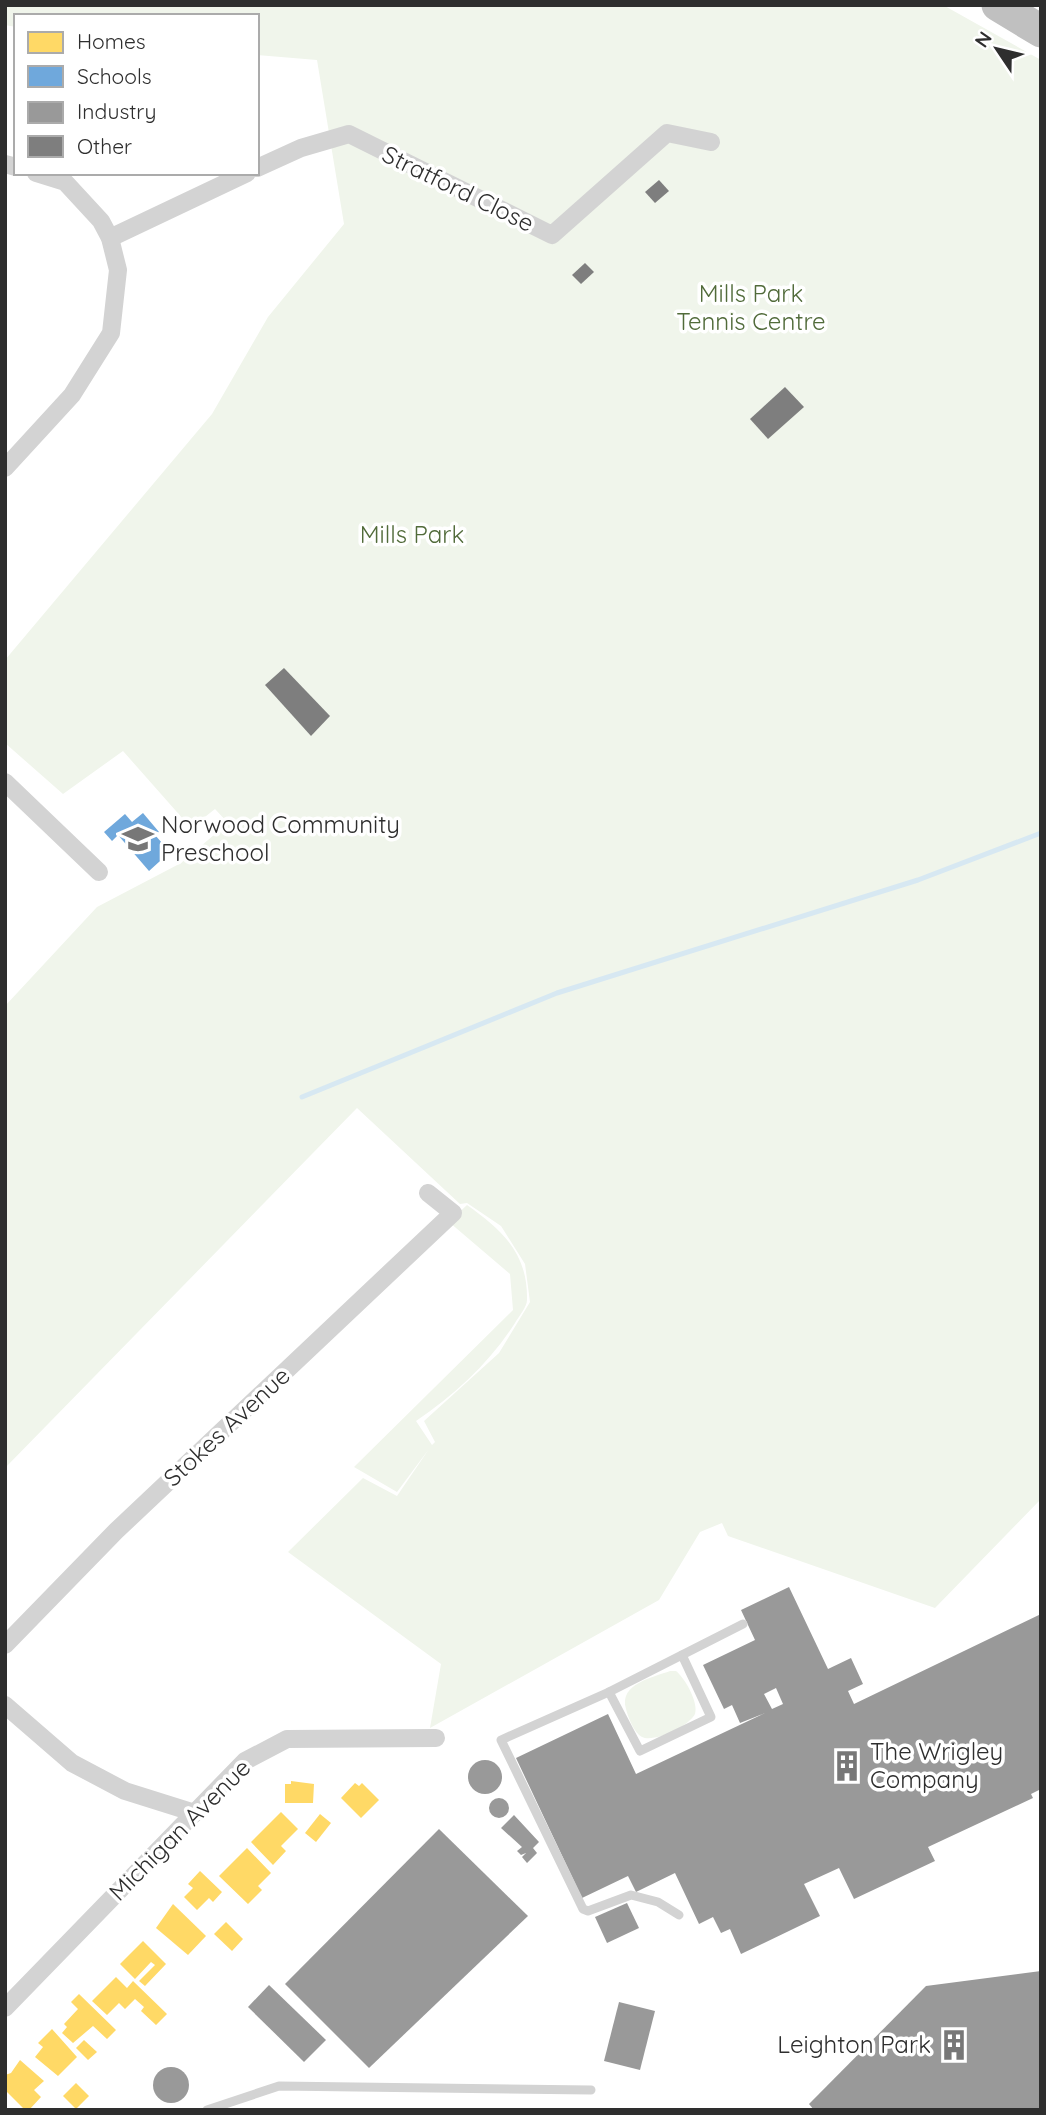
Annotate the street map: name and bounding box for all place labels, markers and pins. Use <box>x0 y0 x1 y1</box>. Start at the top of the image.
place label: Norwood Community Preschool <box>161 809 400 867</box>
school or university icon: Norwood Community Preschool <box>121 822 155 856</box>
place label: The Wrigley Company <box>870 1736 1003 1794</box>
building icon: The Wrigley Company <box>830 1749 864 1783</box>
building icon: Leighton Park <box>937 2028 971 2062</box>
place label: Leighton Park <box>777 2029 931 2059</box>

